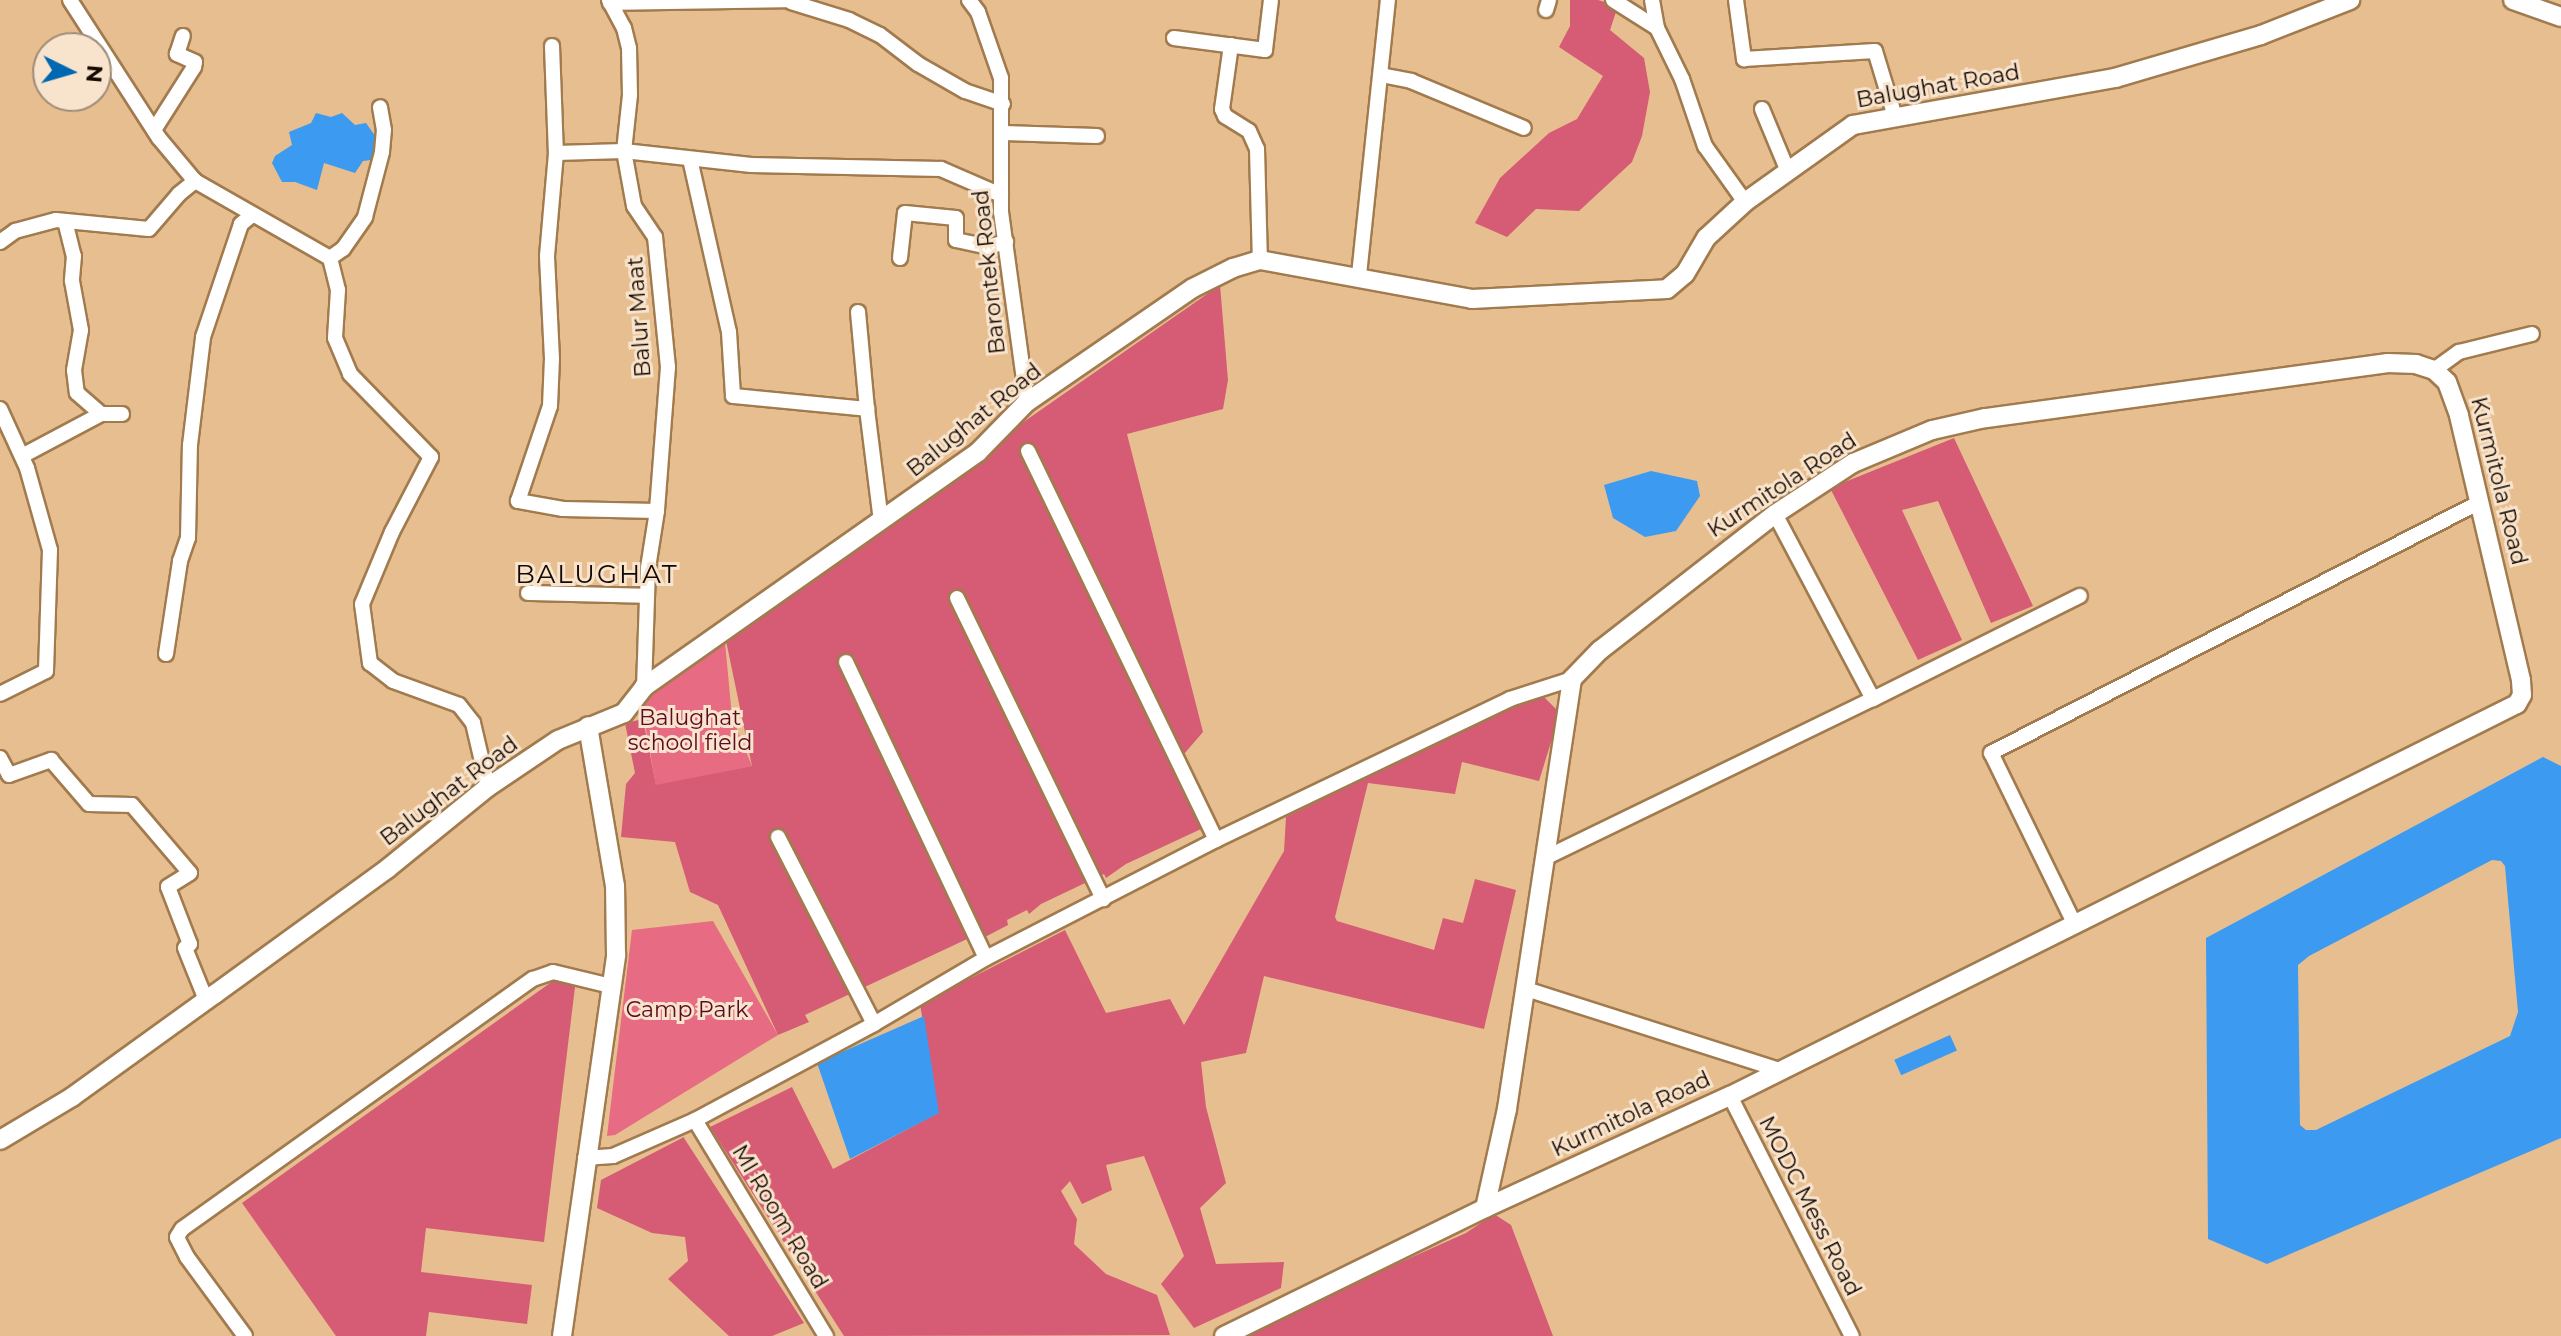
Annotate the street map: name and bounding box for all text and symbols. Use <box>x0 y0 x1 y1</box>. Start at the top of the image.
north arrow <box>32 32 112 112</box>
street label: Balughat Road <box>1854 59 2022 113</box>
text: N <box>80 64 109 84</box>
street label: Barontek Road <box>967 189 1011 355</box>
street label: Balur Maat <box>622 256 656 378</box>
street label: Balughat Road <box>901 358 1047 482</box>
street label: Kurmitola Road <box>2465 394 2533 568</box>
street label: Kurmitola Road <box>1703 427 1861 543</box>
district label: BALUGHAT <box>515 559 679 591</box>
park label: Balughat school field <box>628 704 752 756</box>
street label: Balughat Road <box>375 731 523 851</box>
park label: Camp Park <box>626 997 748 1023</box>
street label: Kurmitola Road <box>1547 1066 1715 1162</box>
street label: MODC Mess Road <box>1753 1112 1867 1300</box>
street label: MI Room Road <box>727 1140 833 1294</box>

